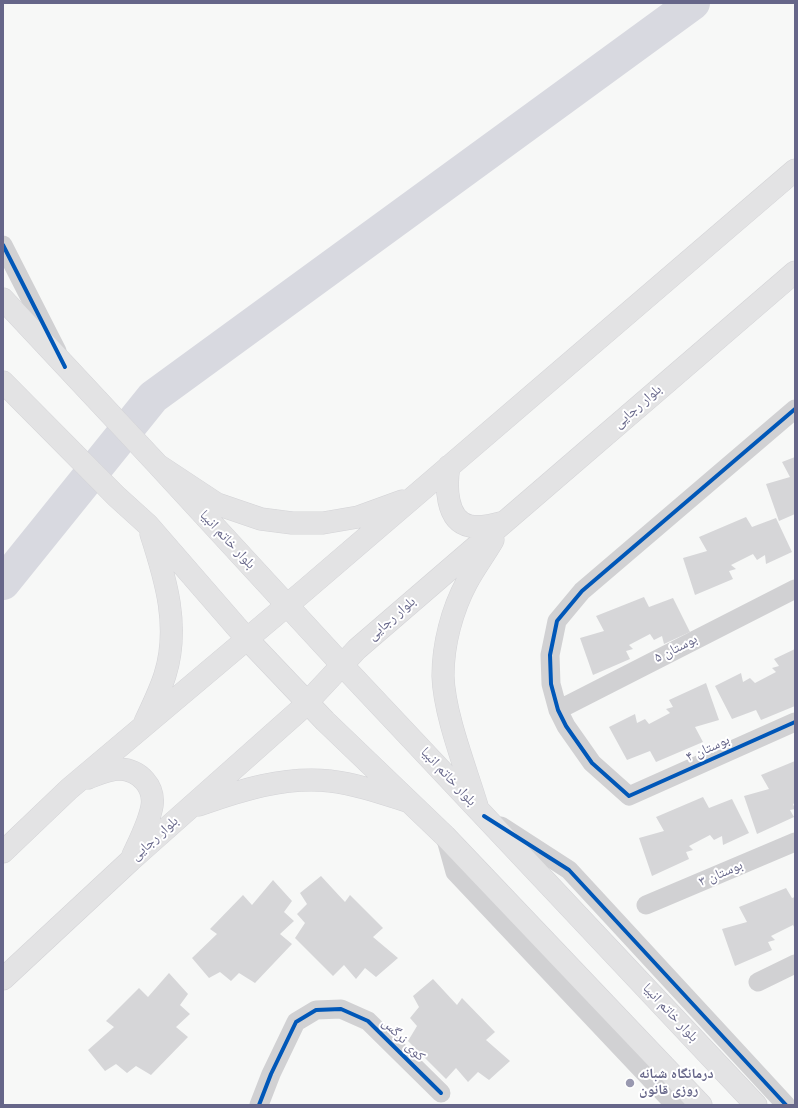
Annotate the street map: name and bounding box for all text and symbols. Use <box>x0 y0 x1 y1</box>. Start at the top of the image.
street label: بلوار رجایی <box>610 381 666 433</box>
street label: بلوار خاتم انبیا <box>196 507 258 573</box>
street label: بلوار رجایی <box>364 593 420 645</box>
street label: بوستان ۵ <box>652 631 700 667</box>
street label: بوستان ۴ <box>683 732 733 766</box>
street label: بلوار خاتم انبیا <box>417 744 479 810</box>
street label: بلوار رجایی <box>128 813 182 865</box>
street label: بوستان ۳ <box>696 857 746 891</box>
street label: بلوار خاتم انبیا <box>639 980 701 1046</box>
street label: کوی نرگس <box>378 1015 428 1065</box>
place label: درمانگاه شبانه روزی قانون <box>639 1067 713 1100</box>
marker: درمانگاه شبانه روزی قانون <box>624 1077 636 1089</box>

